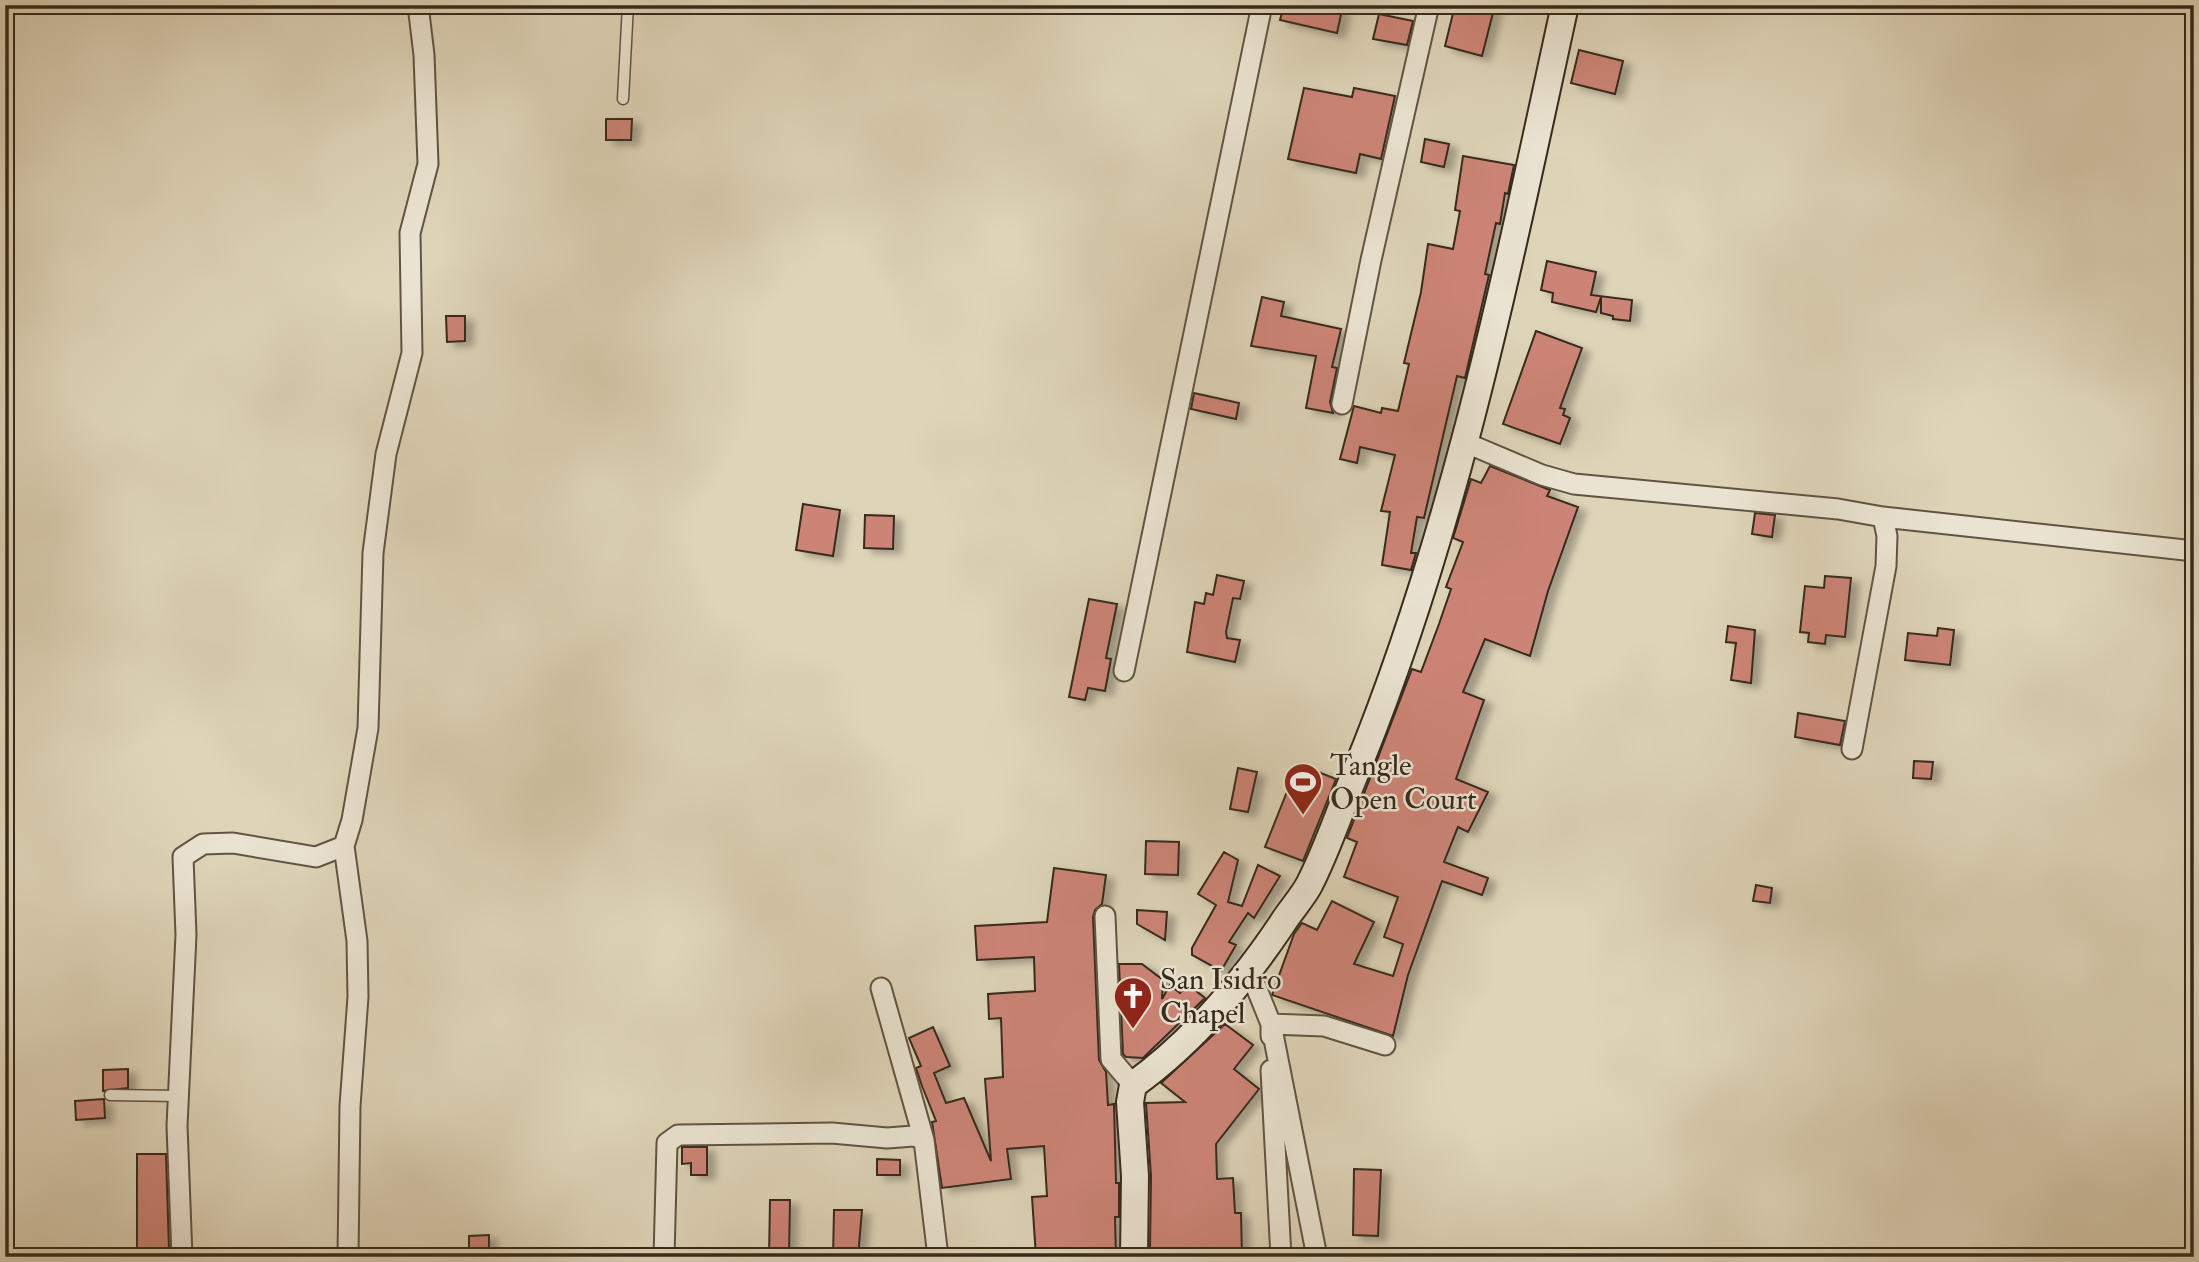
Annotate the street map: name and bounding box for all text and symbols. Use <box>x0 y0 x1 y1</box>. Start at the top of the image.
place label: Tangle Open Court <box>1330 747 1477 818</box>
sports icon: Tangle Open Court <box>1282 761 1324 816</box>
place label: San Isidro Chapel <box>1160 961 1281 1032</box>
church icon: San Isidro Chapel <box>1112 975 1154 1030</box>

